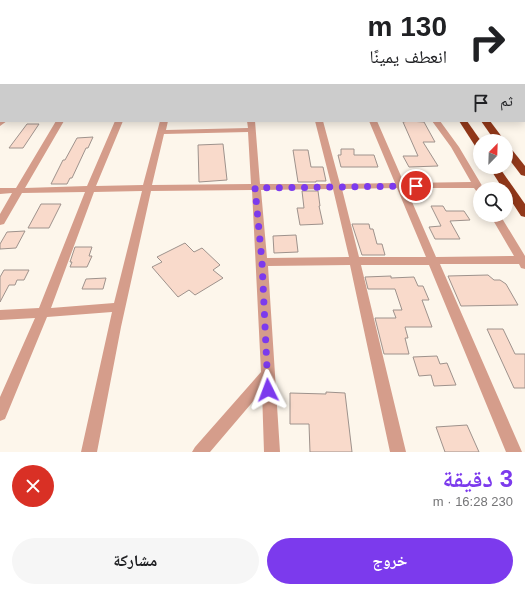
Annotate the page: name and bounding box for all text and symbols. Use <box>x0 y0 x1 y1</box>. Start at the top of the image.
text: 130 m <box>368 11 447 42</box>
icon: right <box>461 16 513 68</box>
text: انعطف يمينًا <box>369 47 447 67</box>
icon: arrive <box>470 92 492 114</box>
text: ثم <box>500 92 513 109</box>
north arrow <box>473 134 513 174</box>
map controls <box>473 134 513 222</box>
pin <box>399 169 433 203</box>
icon: arrive <box>405 175 427 197</box>
button: search <box>473 182 513 222</box>
position arrow <box>247 369 289 411</box>
button: close <box>12 465 54 507</box>
text: 3 دقيقة <box>443 465 513 492</box>
text: 230 m · 16:28 <box>433 494 513 509</box>
button: مشاركة <box>12 538 259 584</box>
button: خروج <box>267 538 513 584</box>

